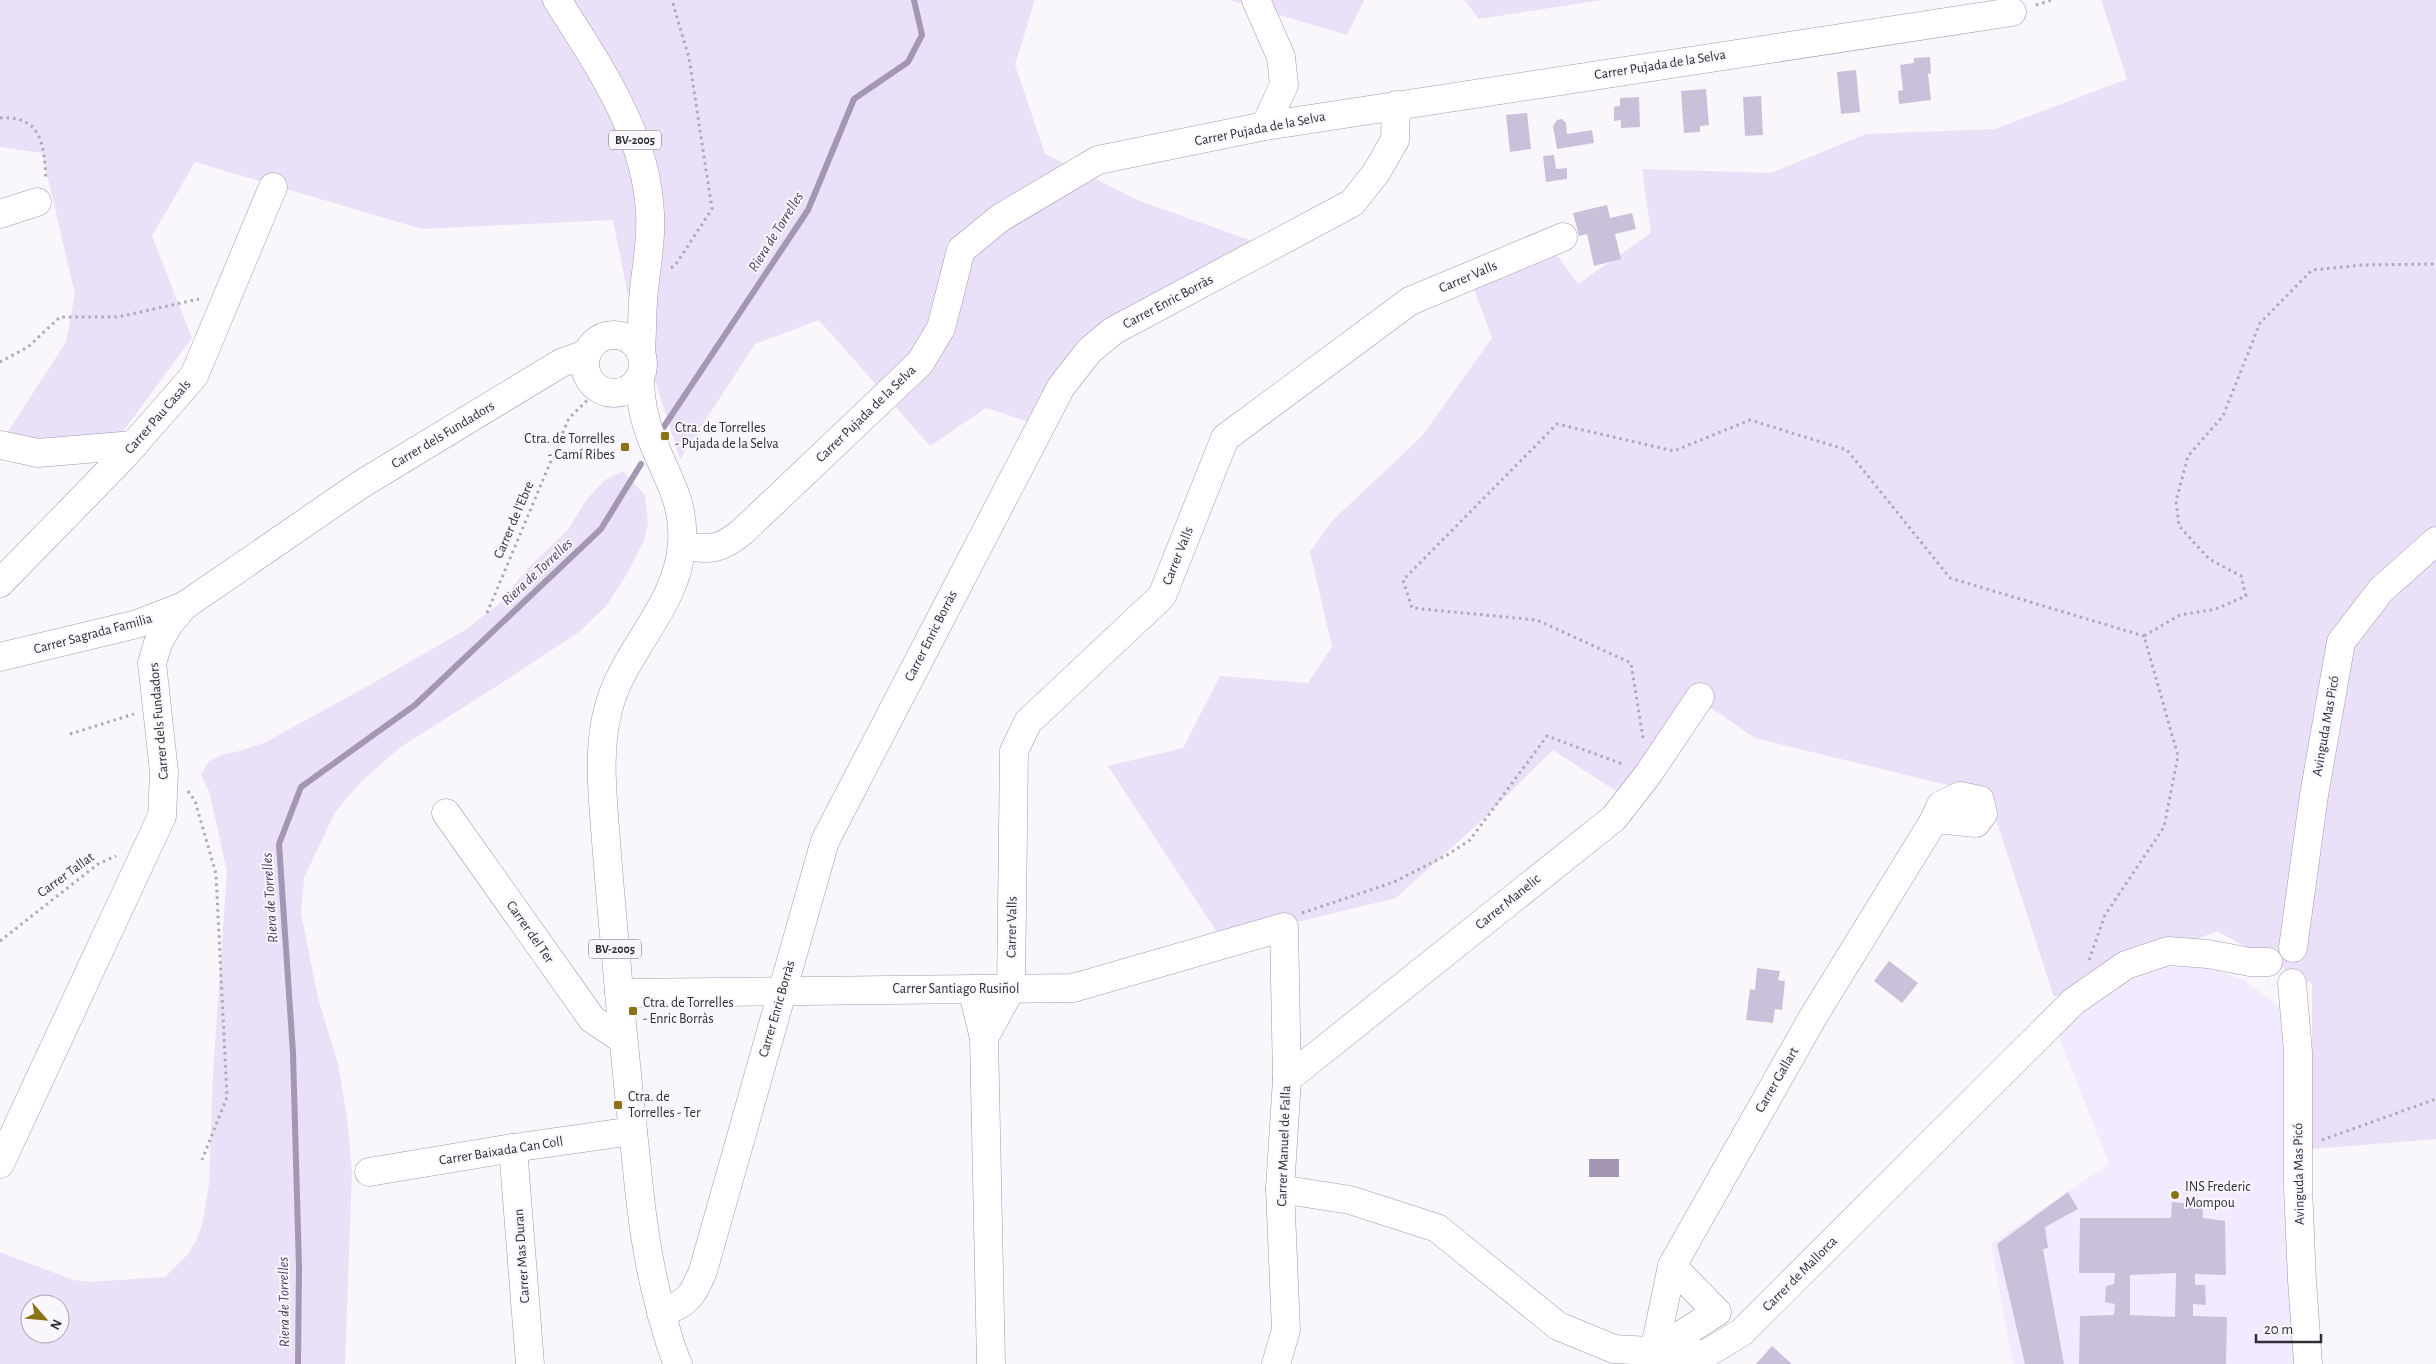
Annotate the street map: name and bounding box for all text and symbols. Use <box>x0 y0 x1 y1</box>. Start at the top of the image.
street label: Carrer Pujada de la Selva <box>1593 48 1727 82</box>
street label: Carrer Pujada de la Selva <box>1193 109 1327 149</box>
road number: BV-2005 <box>609 130 661 150</box>
water label: Riera de Torrelles <box>746 189 806 274</box>
street label: Carrer Valls <box>1437 259 1499 295</box>
street label: Carrer Enric Borràs <box>1121 272 1215 332</box>
street label: Carrer Pujada de la Selva <box>813 362 919 465</box>
street label: Carrer Pau Casals <box>122 377 194 457</box>
street label: Carrer dels Fundadors <box>389 399 497 471</box>
place label: Ctra. de Torrelles - Pujada de la Selva <box>675 421 779 451</box>
marker: Ctra. de Torrelles - Pujada de la Selva <box>659 430 671 442</box>
place label: Ctra. de Torrelles - Camí Ribes <box>524 432 615 462</box>
marker: Ctra. de Torrelles - Camí Ribes <box>619 441 631 453</box>
street label: Carrer de l'Ebre <box>491 479 537 561</box>
street label: Carrer Valls <box>1160 525 1196 587</box>
water label: Riera de Torrelles <box>499 536 575 608</box>
street label: Carrer Enric Borràs <box>902 588 960 684</box>
street label: Carrer Sagrada Familia <box>32 611 154 657</box>
street label: Carrer dels Fundadors <box>147 662 171 780</box>
street label: Avinguda Mas Picó <box>2310 674 2342 778</box>
street label: Carrer Tallat <box>35 850 97 900</box>
water label: Riera de Torrelles <box>259 852 281 944</box>
street label: Carrer Manelic <box>1473 871 1544 932</box>
street label: Carrer Valls <box>1004 896 1020 958</box>
street label: Carrer del Ter <box>504 898 557 966</box>
road number: BV-2005 <box>589 940 641 959</box>
street label: Carrer Enric Borràs <box>757 959 797 1059</box>
street label: Carrer Santiago Rusiñol <box>893 982 1019 996</box>
place label: Ctra. de Torrelles - Enric Borràs <box>643 996 734 1026</box>
marker: Ctra. de Torrelles - Enric Borràs <box>627 1005 639 1017</box>
street label: Carrer Gallart <box>1753 1044 1802 1115</box>
street label: Carrer Manuel de Falla <box>1275 1085 1293 1207</box>
place label: Ctra. de Torrelles - Ter <box>628 1090 701 1120</box>
marker: Ctra. de Torrelles - Ter <box>612 1099 624 1111</box>
street label: Avinguda Mas Picó <box>2291 1123 2307 1225</box>
street label: Carrer Baixada Can Coll <box>438 1134 564 1168</box>
place label: INS Frederic Mompou <box>2185 1180 2251 1210</box>
marker: INS Frederic Mompou <box>2169 1189 2181 1201</box>
street label: Carrer Mas Duran <box>512 1208 532 1304</box>
street label: Carrer de Mallorca <box>1760 1234 1840 1314</box>
water label: Riera de Torrelles <box>276 1256 292 1347</box>
north arrow <box>20 1294 70 1344</box>
scale bar <box>2256 1312 2321 1344</box>
text: N <box>47 1317 64 1332</box>
text: 20 m <box>2264 1322 2293 1337</box>

